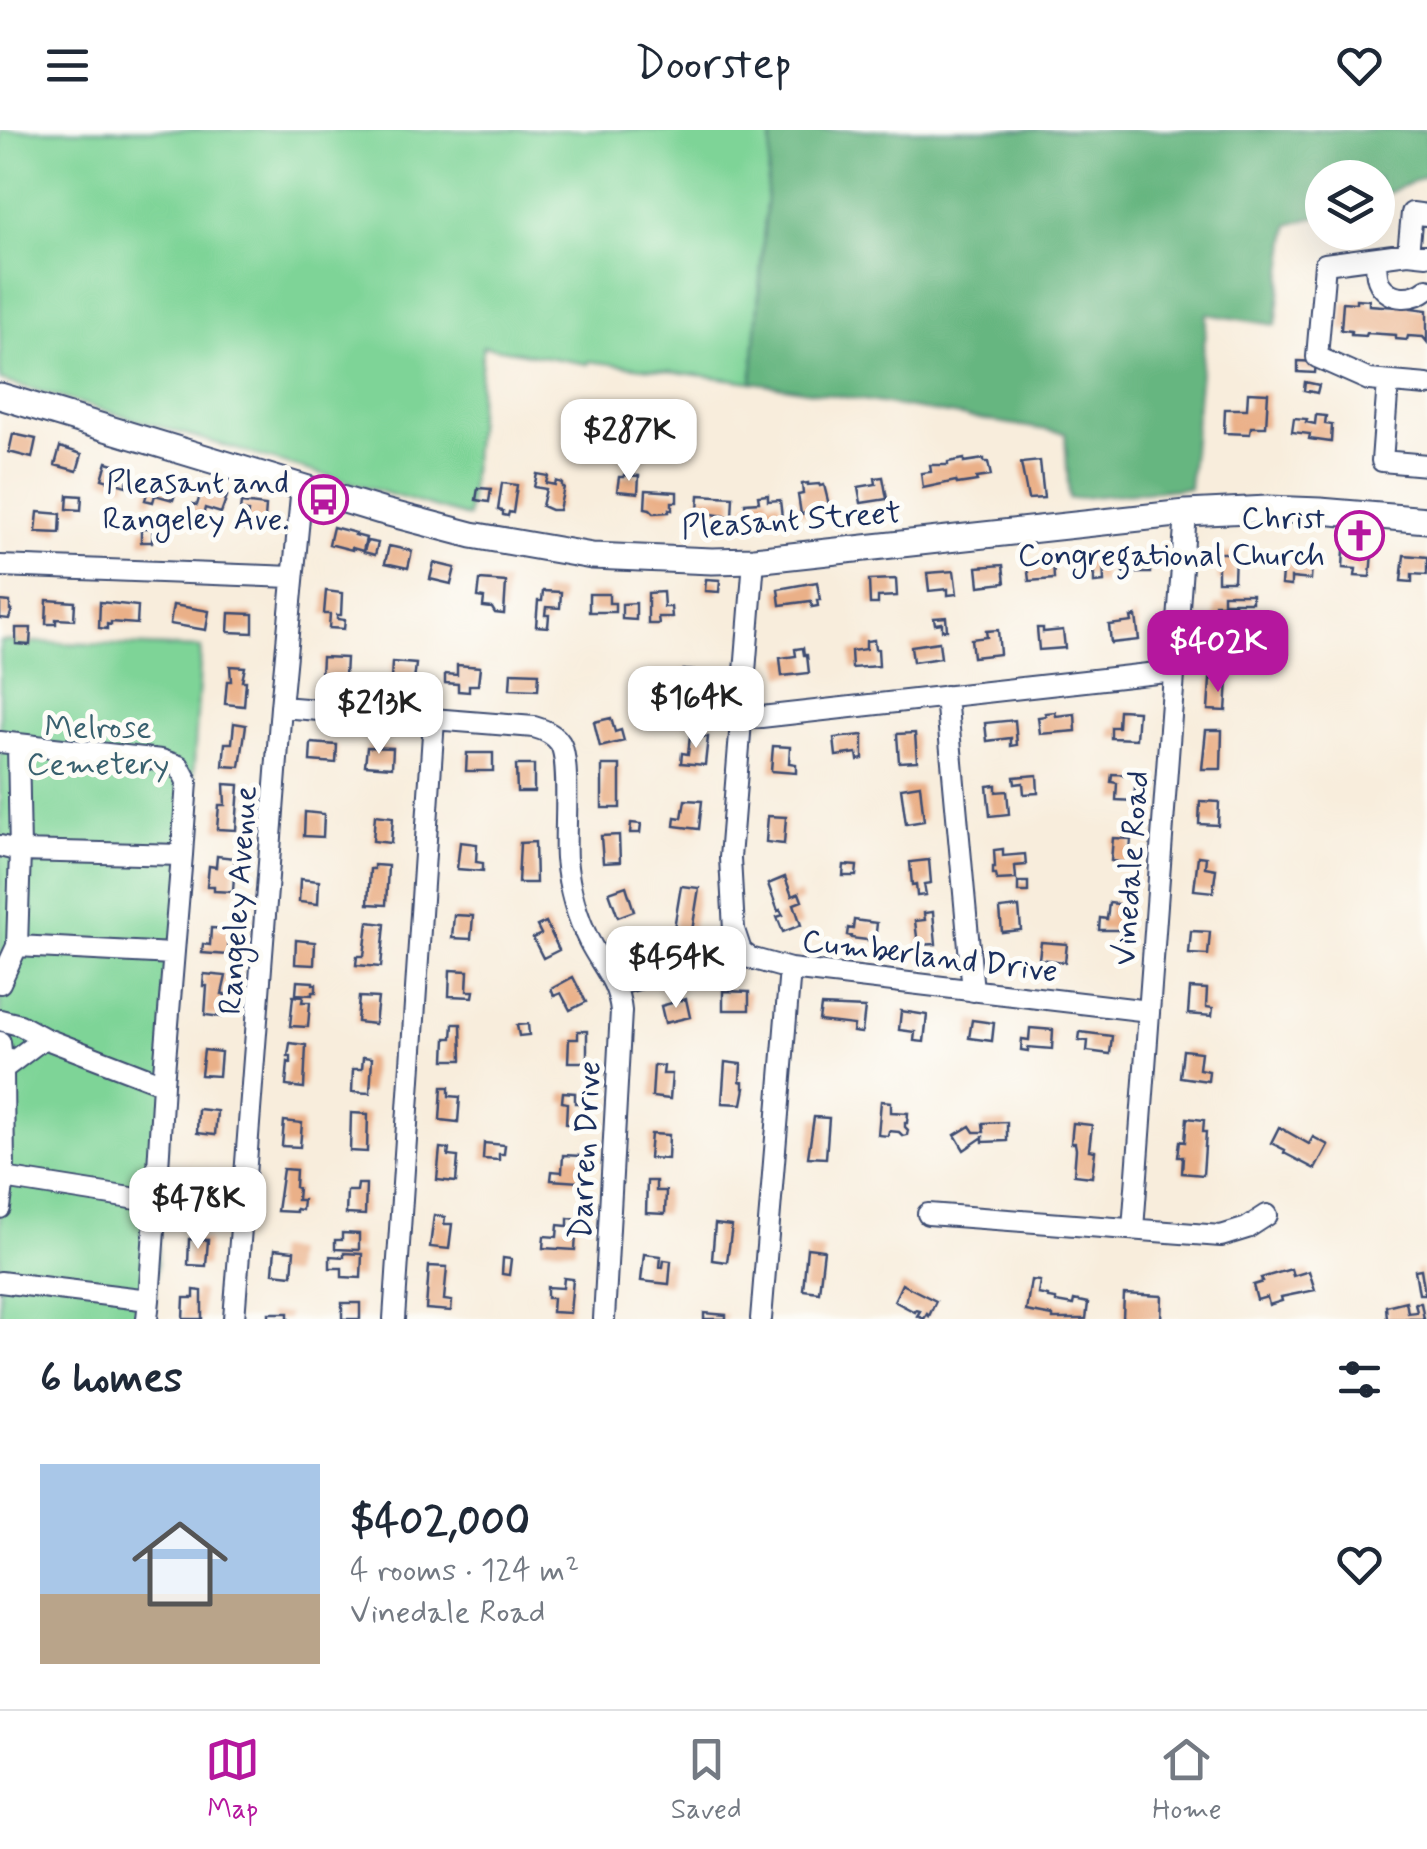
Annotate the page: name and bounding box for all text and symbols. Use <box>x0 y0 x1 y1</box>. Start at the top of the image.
text: Doorstep <box>635 36 792 95</box>
icon: menu <box>40 38 95 93</box>
icon: heart <box>1332 38 1387 93</box>
map controls <box>1305 160 1395 250</box>
button: layers <box>1305 160 1395 250</box>
pin: $287K <box>559 399 699 484</box>
text: $287K <box>583 410 675 452</box>
place label: Pleasant and Rangeley Ave. <box>103 462 289 543</box>
bus stop icon: Pleasant and Rangeley Ave. <box>298 473 350 525</box>
street label: Pleasant Street <box>680 492 902 550</box>
place label: Christ Congregational Church <box>1018 498 1325 580</box>
church icon: Christ Congregational Church <box>1334 509 1386 561</box>
pin: $402K <box>1148 610 1288 695</box>
text: $402K <box>1169 621 1267 663</box>
pin: $164K <box>626 666 766 751</box>
pin: $213K <box>309 672 449 757</box>
text: $164K <box>650 677 742 719</box>
text: $213K <box>337 683 421 725</box>
park label: Melrose Cemetery <box>27 707 169 786</box>
street label: Vinedale Road <box>1104 769 1160 967</box>
street label: Rangeley Avenue <box>210 784 270 1016</box>
street label: Cumberland Drive <box>799 920 1060 994</box>
pin: $454K <box>606 926 746 1011</box>
text: $454K <box>628 937 724 979</box>
street label: Darren Drive <box>560 1060 612 1240</box>
pin: $478K <box>128 1167 268 1252</box>
text: $478K <box>151 1178 245 1220</box>
text: 6 homes <box>40 1352 183 1407</box>
icon: filters <box>1332 1352 1387 1407</box>
text: $402,000 <box>350 1495 530 1550</box>
icon: home <box>120 1504 240 1624</box>
icon: heart <box>1332 1537 1387 1592</box>
text: 4 rooms · 124 m² <box>350 1550 579 1592</box>
text: Vinedale Road <box>350 1592 546 1634</box>
tab: Map <box>205 1732 260 1829</box>
tab: Saved <box>671 1732 742 1829</box>
tab: Home <box>1152 1732 1222 1829</box>

